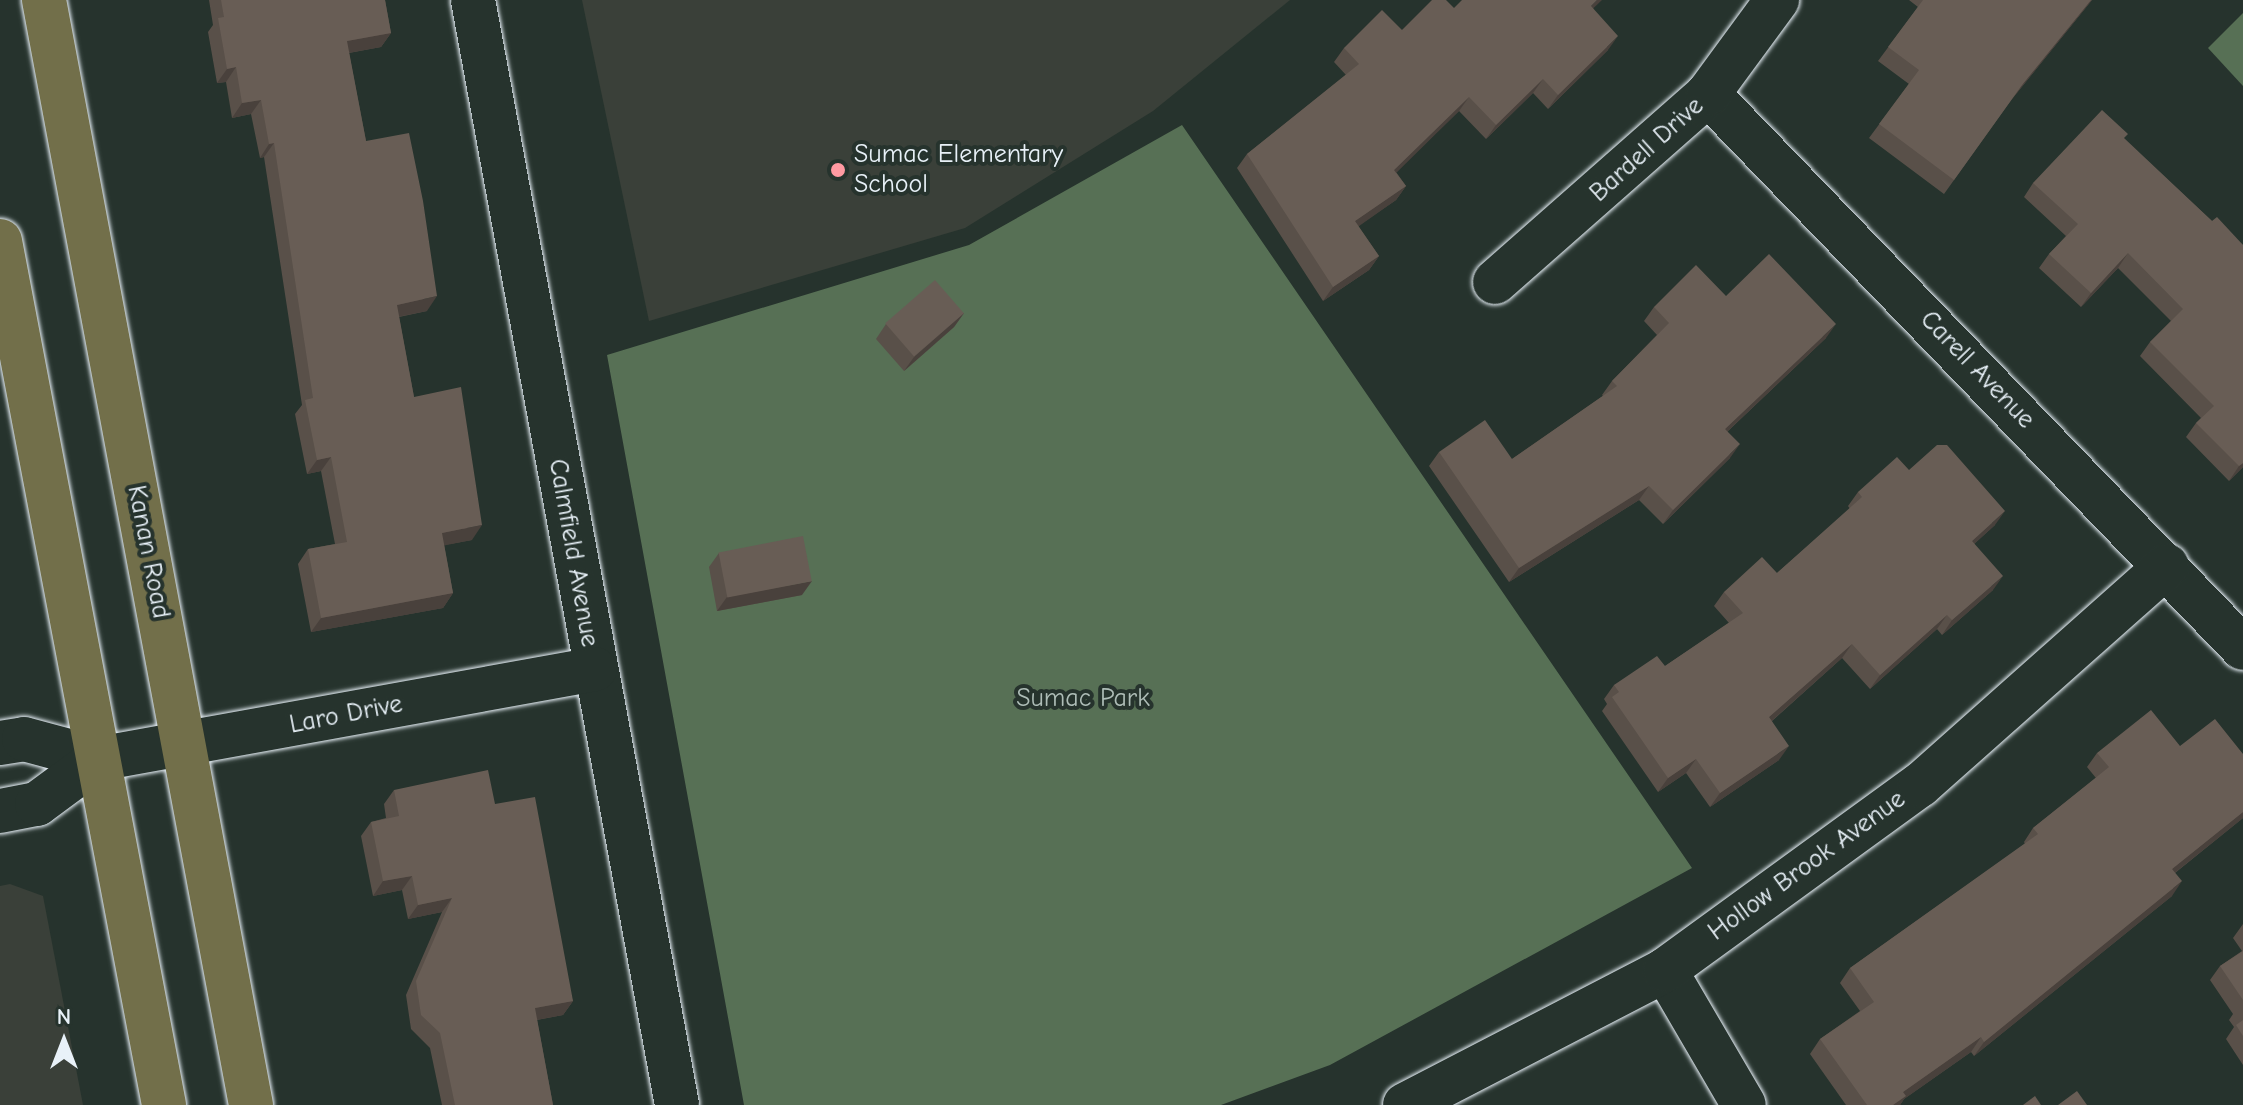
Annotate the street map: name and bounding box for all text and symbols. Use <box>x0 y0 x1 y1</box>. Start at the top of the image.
street label: Bardell Drive <box>1584 91 1710 209</box>
place label: Sumac Elementary School <box>854 139 1063 200</box>
marker: Sumac Elementary School <box>829 161 847 179</box>
street label: Carell Avenue <box>1913 305 2041 435</box>
street label: Calmfield Avenue <box>541 457 605 649</box>
street label: Kanan Road <box>120 483 176 621</box>
park label: Sumac Park <box>1016 683 1150 715</box>
street label: Laro Drive <box>287 689 405 741</box>
street label: Hollow Brook Avenue <box>1703 784 1911 948</box>
north arrow <box>24 1001 104 1081</box>
text: N <box>57 1004 71 1030</box>

